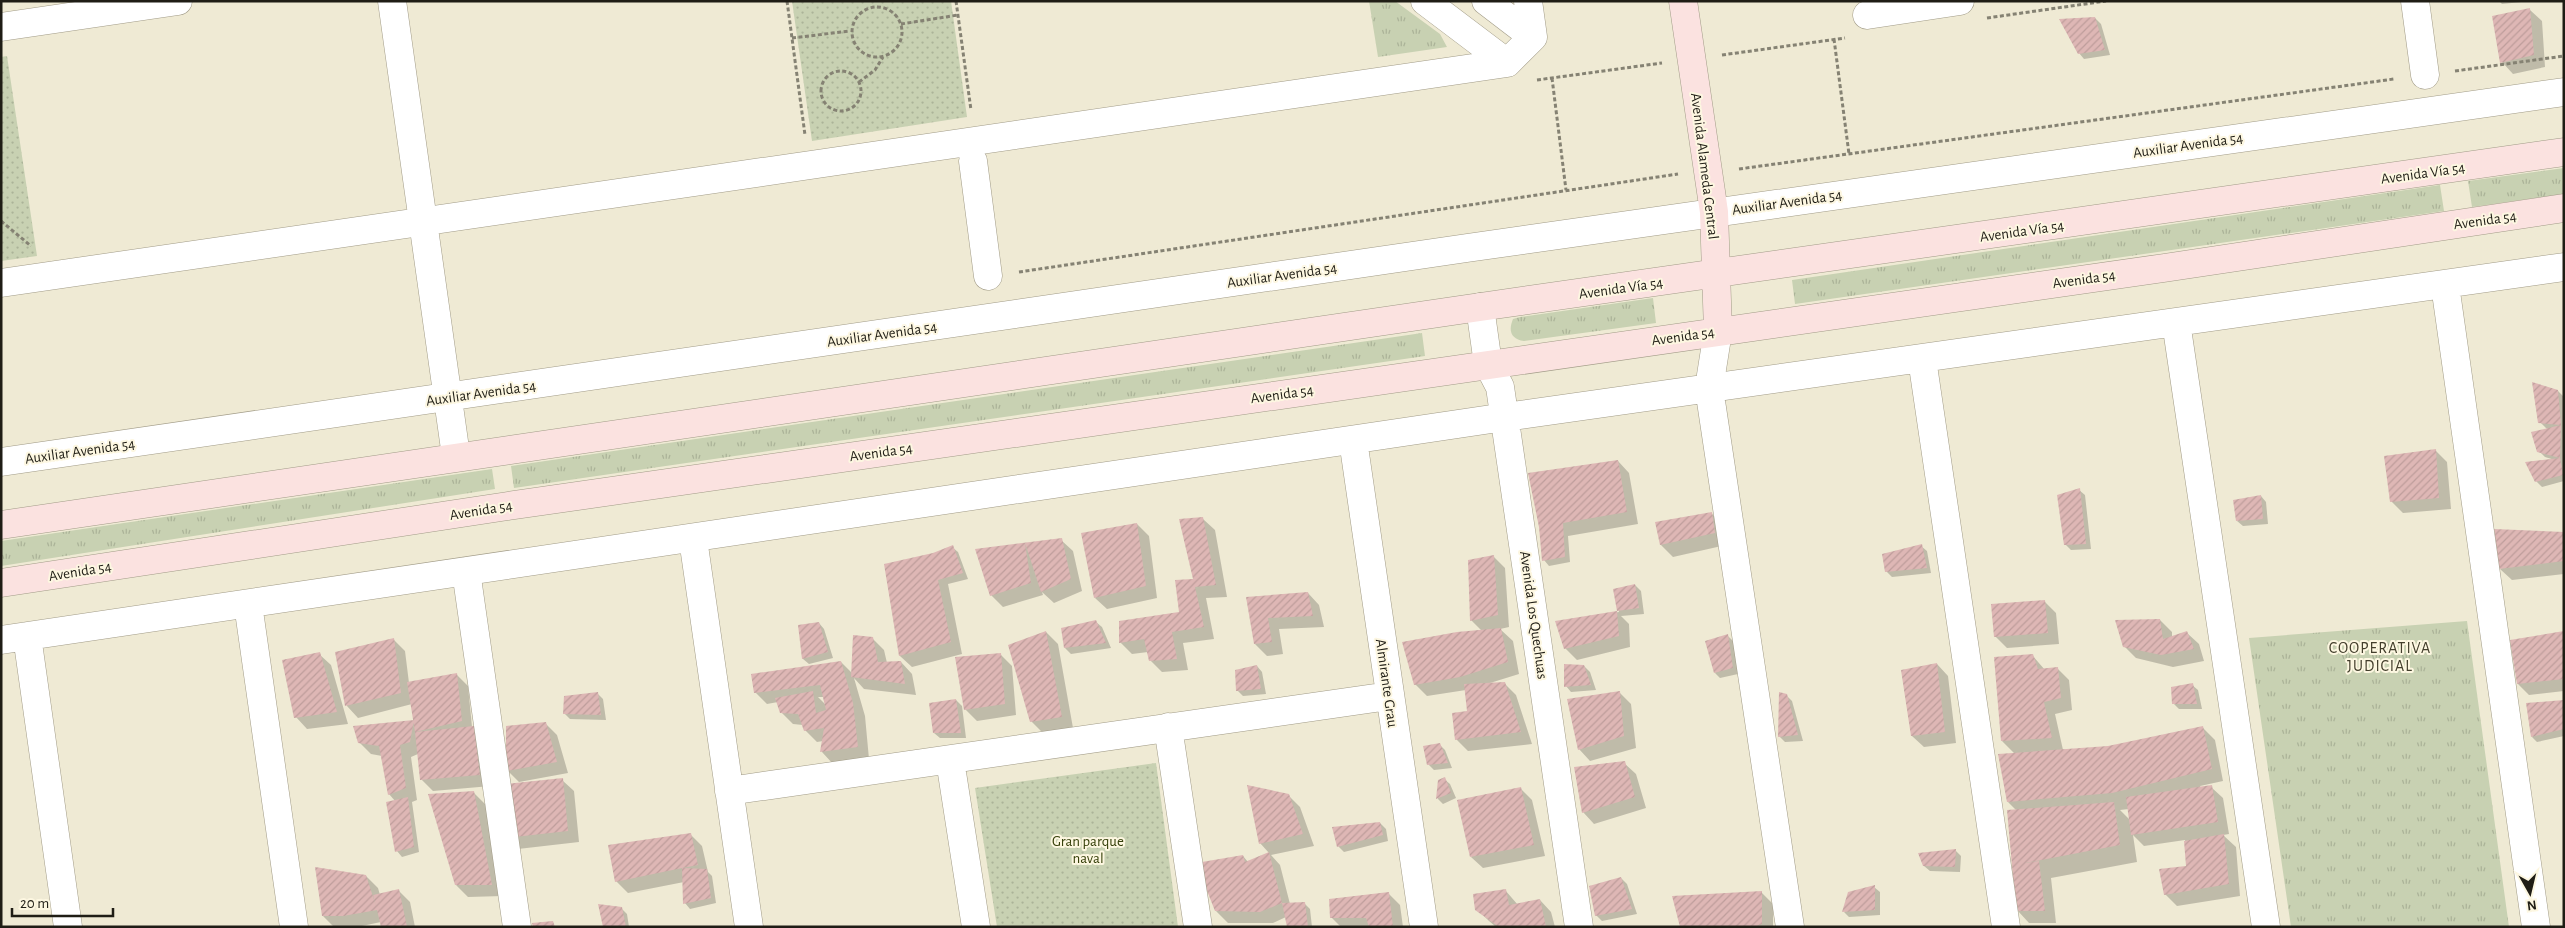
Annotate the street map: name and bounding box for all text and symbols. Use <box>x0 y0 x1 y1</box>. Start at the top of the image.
street label: Avenida Alameda Central <box>1688 92 1721 240</box>
street label: Auxiliar Avenida 54 <box>2132 130 2244 161</box>
street label: Avenida Vía 54 <box>2380 160 2466 187</box>
street label: Auxiliar Avenida 54 <box>1731 187 1843 218</box>
street label: Avenida 54 <box>2453 209 2518 232</box>
street label: Avenida Vía 54 <box>1979 218 2065 245</box>
street label: Auxiliar Avenida 54 <box>1226 260 1338 291</box>
street label: Avenida 54 <box>2052 268 2117 291</box>
street label: Avenida Vía 54 <box>1578 275 1664 302</box>
street label: Auxiliar Avenida 54 <box>826 319 938 350</box>
street label: Avenida 54 <box>1651 325 1716 348</box>
street label: Auxiliar Avenida 54 <box>425 378 537 409</box>
street label: Avenida 54 <box>1250 383 1315 406</box>
street label: Auxiliar Avenida 54 <box>24 436 136 467</box>
street label: Avenida 54 <box>849 441 914 464</box>
street label: Avenida 54 <box>449 498 514 523</box>
street label: Avenida Los Quechuas <box>1517 550 1550 680</box>
street label: Avenida 54 <box>48 559 113 584</box>
street label: Almirante Grau <box>1373 638 1400 729</box>
district label: COOPERATIVA JUDICIAL <box>2329 640 2431 674</box>
park label: Gran parque naval <box>1052 834 1124 866</box>
north arrow <box>2505 868 2555 918</box>
scale bar <box>12 886 114 918</box>
text: 20 m <box>20 896 49 911</box>
text: N <box>2526 897 2537 912</box>

